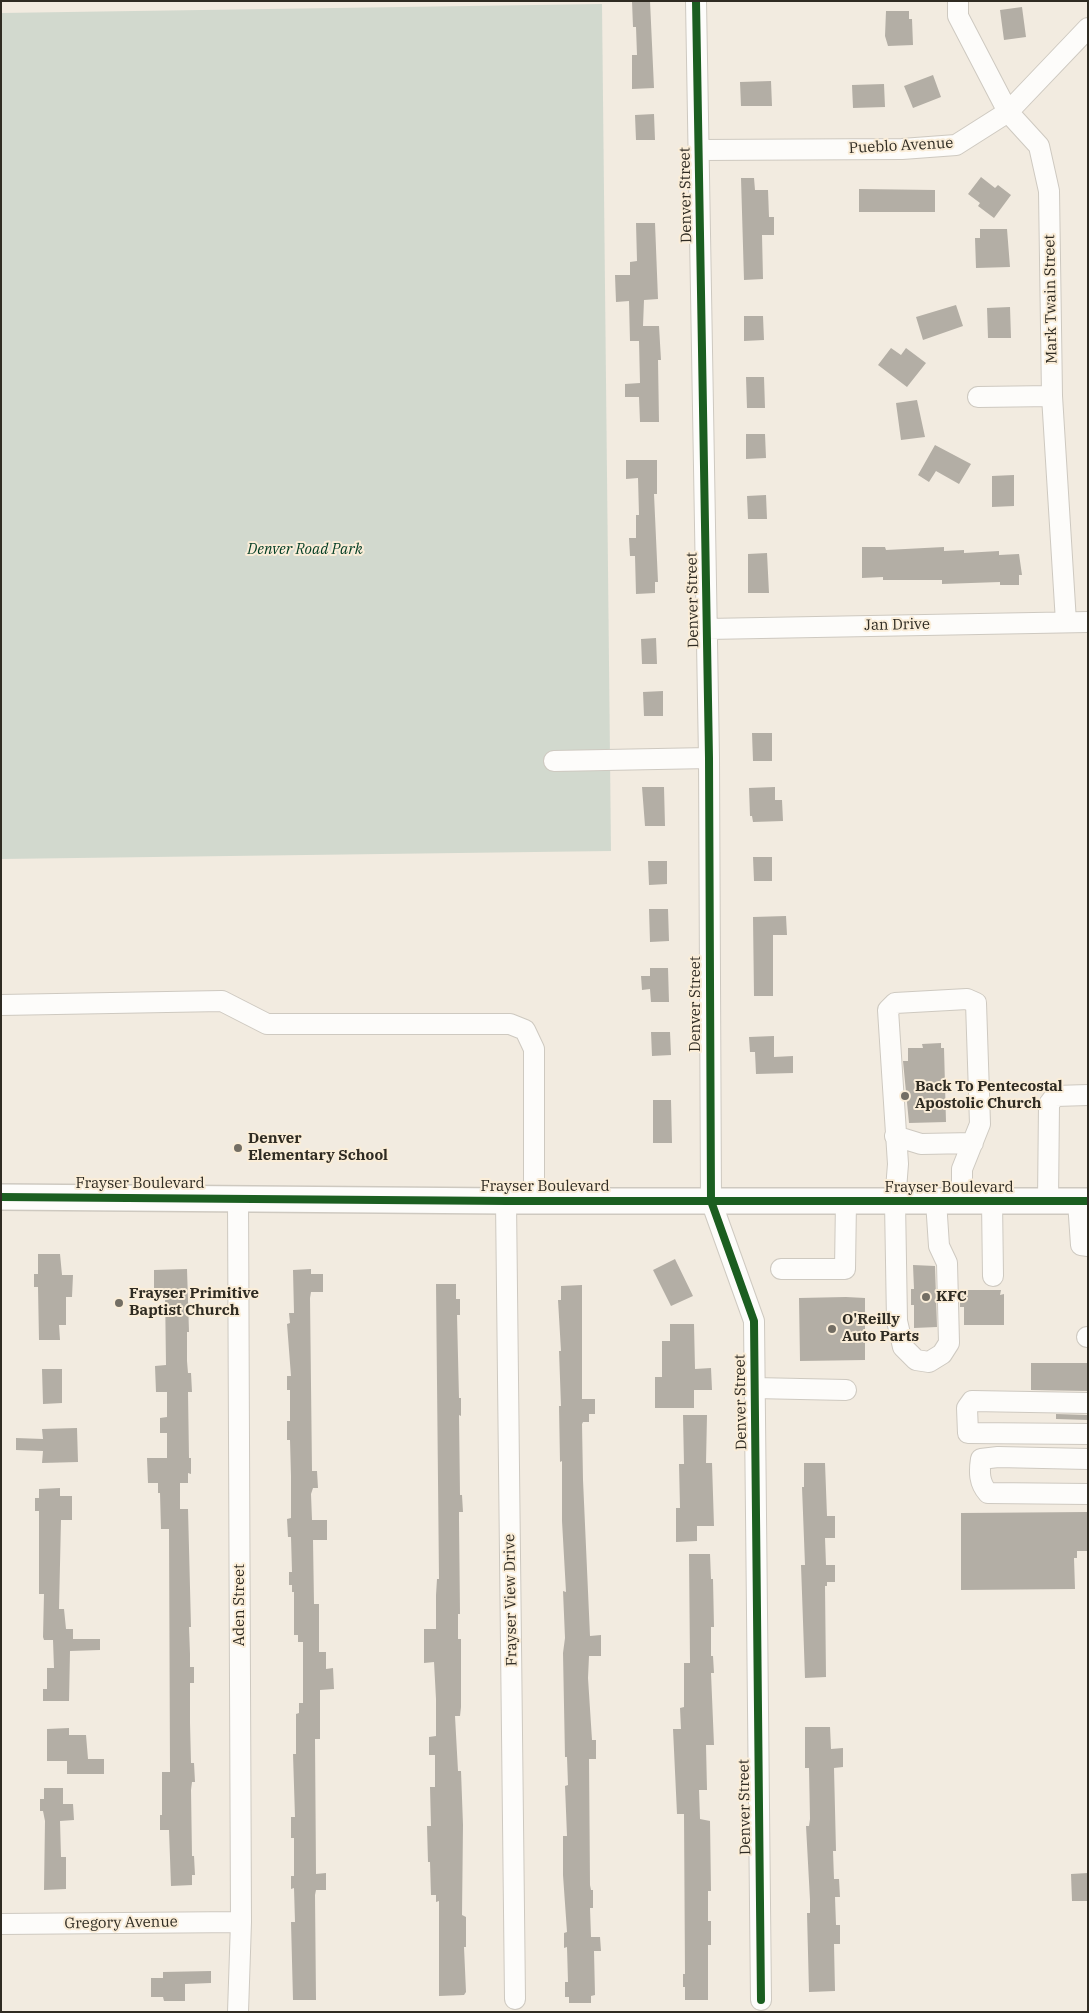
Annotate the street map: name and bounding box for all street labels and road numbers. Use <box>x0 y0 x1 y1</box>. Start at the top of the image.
street label: Pueblo Avenue <box>848 134 954 158</box>
street label: Denver Street <box>676 147 696 243</box>
street label: Mark Twain Street <box>1041 234 1061 364</box>
street label: Denver Street <box>683 552 703 648</box>
street label: Jan Drive <box>864 615 930 635</box>
street label: Denver Street <box>687 956 705 1052</box>
street label: Frayser Boulevard <box>75 1175 205 1193</box>
street label: Frayser Boulevard <box>480 1178 610 1196</box>
street label: Frayser Boulevard <box>884 1179 1014 1197</box>
street label: Denver Street <box>731 1354 751 1450</box>
street label: Frayser View Drive <box>501 1534 521 1666</box>
street label: Aden Street <box>231 1564 249 1646</box>
street label: Denver Street <box>735 1759 755 1855</box>
street label: Gregory Avenue <box>64 1913 178 1933</box>

